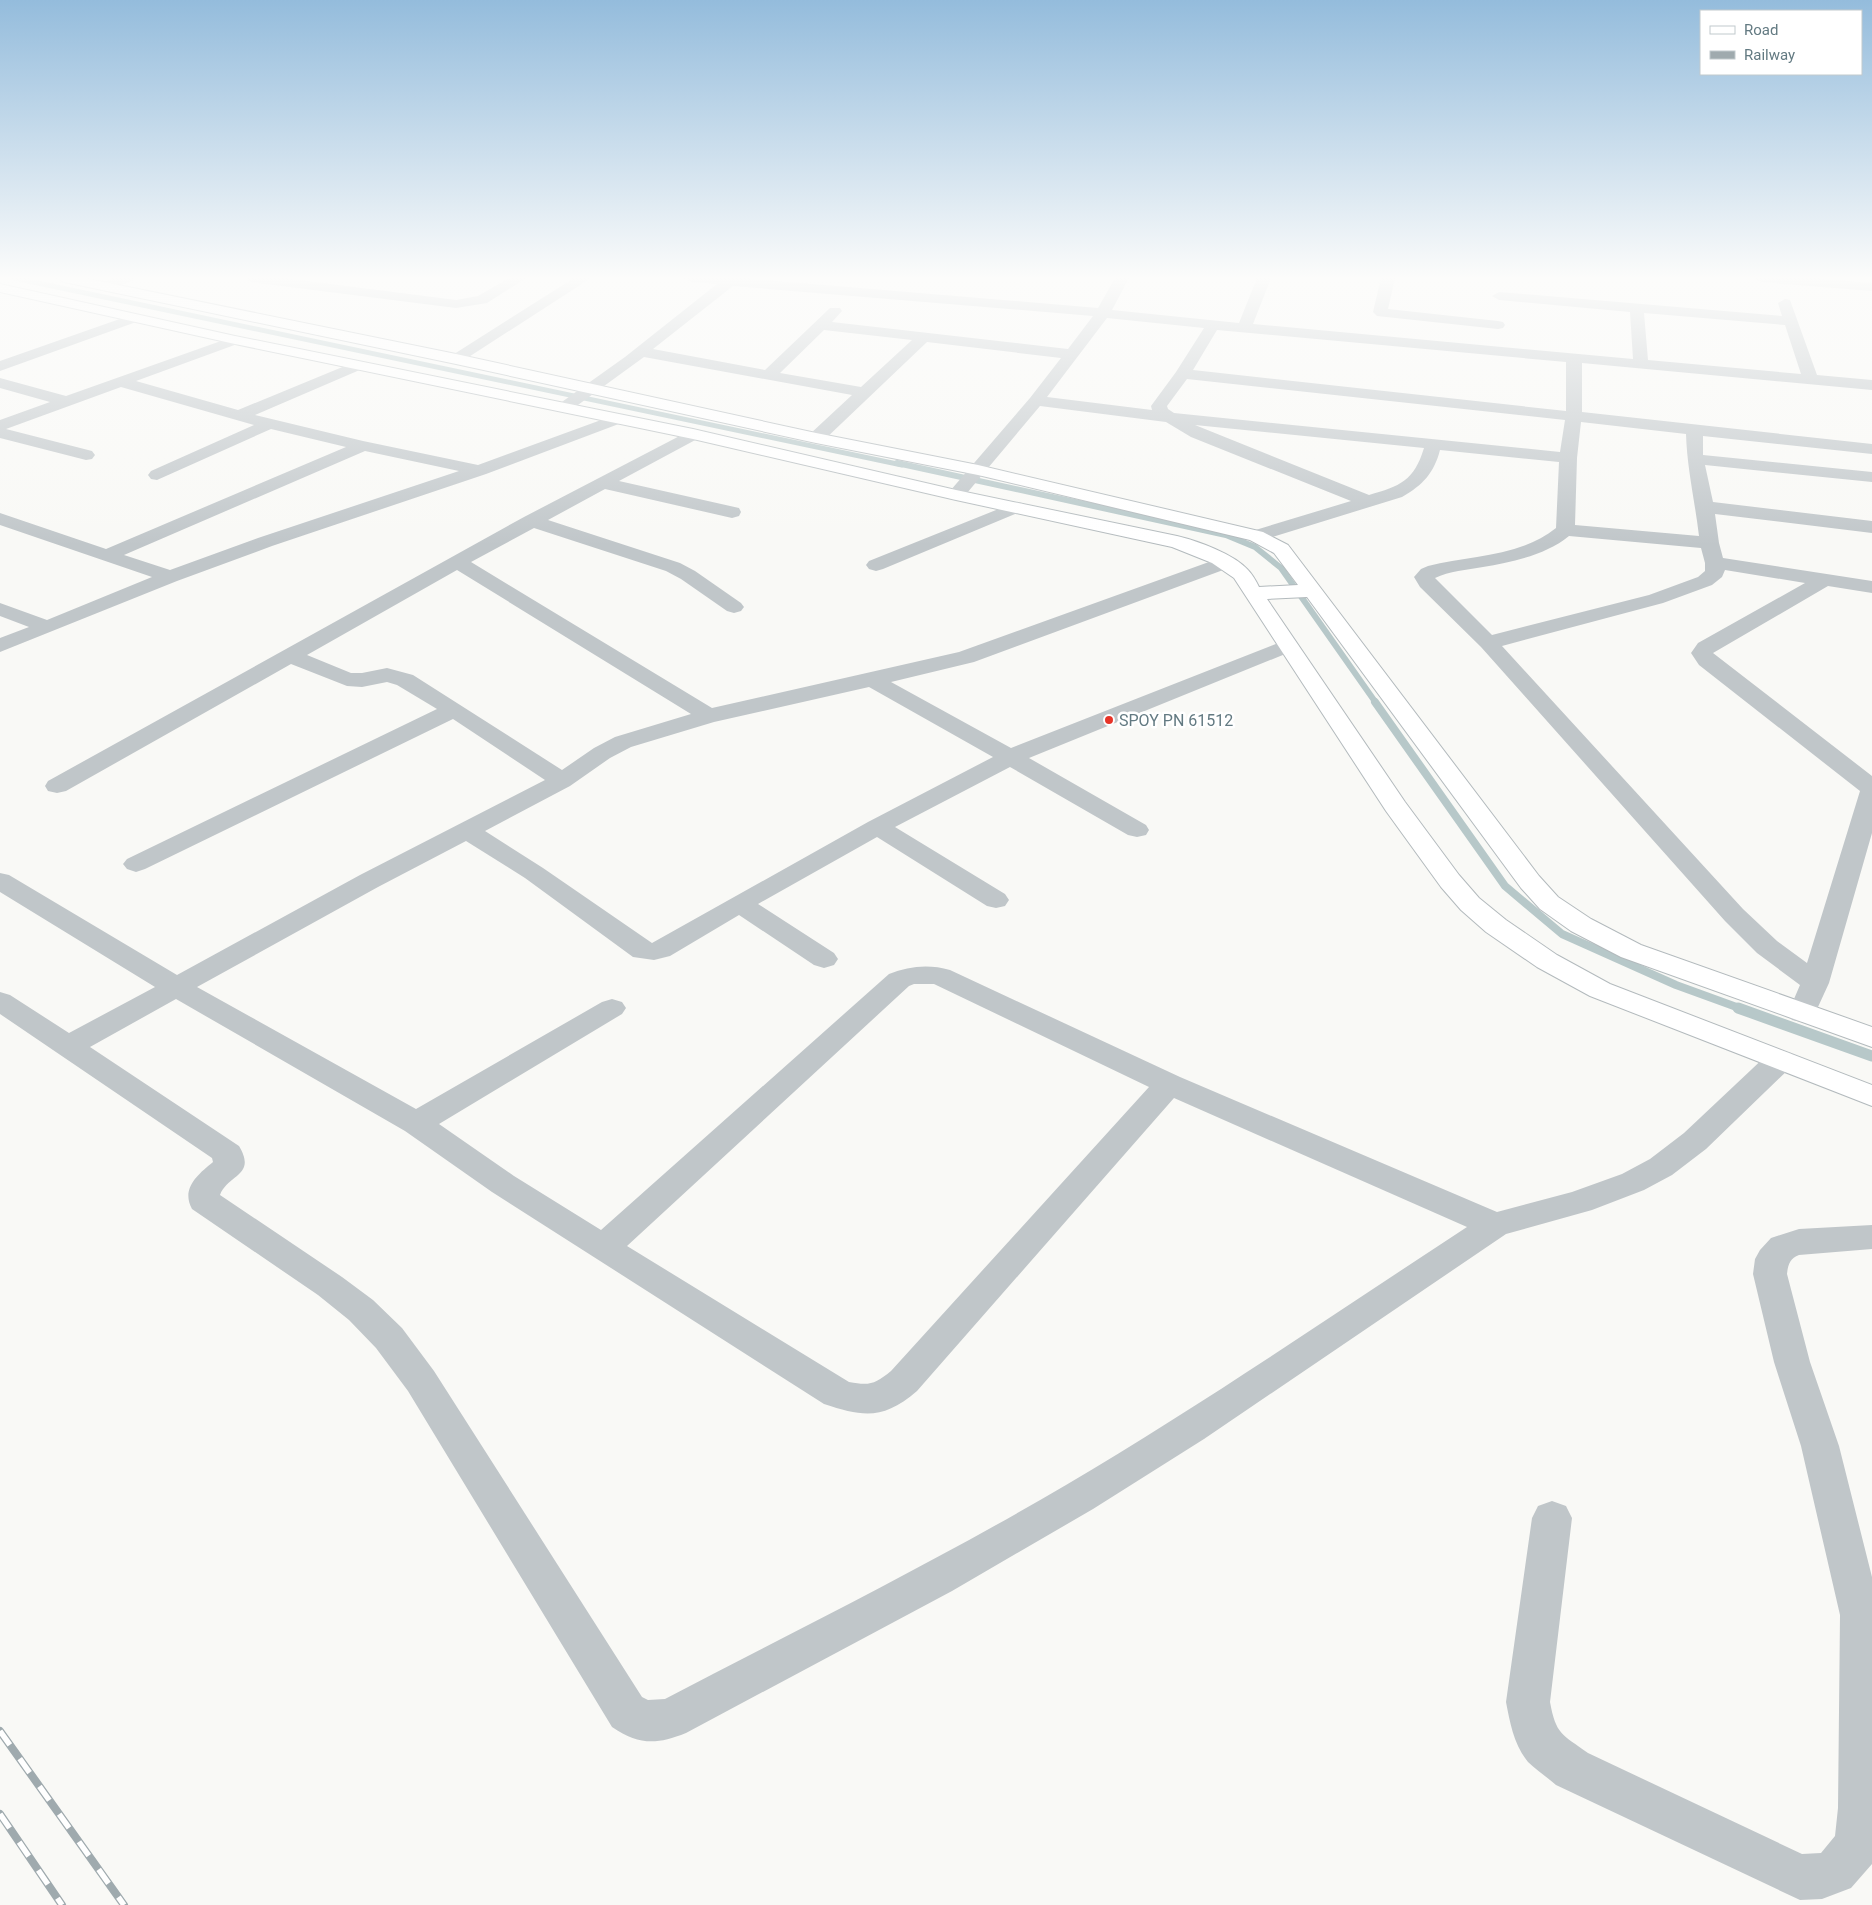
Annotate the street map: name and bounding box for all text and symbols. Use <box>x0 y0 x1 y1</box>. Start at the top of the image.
legend <box>1700 10 1862 75</box>
text: Road <box>1744 21 1778 39</box>
text: Railway <box>1744 46 1795 64</box>
place label: SPOY PN 61512 <box>1119 711 1233 730</box>
marker: SPOY PN 61512 <box>1103 714 1115 726</box>

